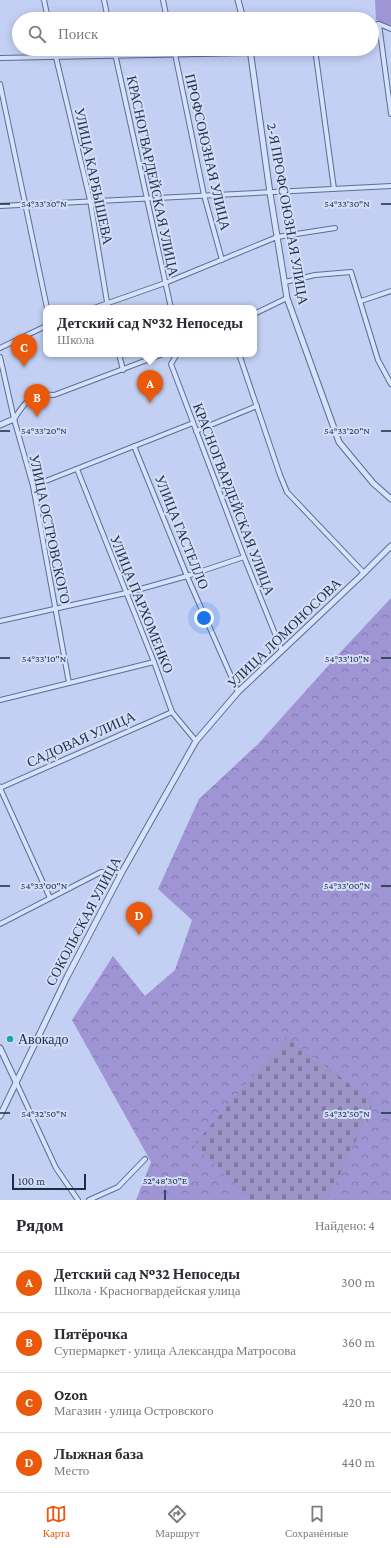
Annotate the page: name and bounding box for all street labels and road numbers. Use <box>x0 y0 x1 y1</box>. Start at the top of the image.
street label: ПРОФСОЮЗНАЯ УЛИЦА <box>182 72 234 233</box>
street label: КРАСНОГВАРДЕЙСКАЯ УЛИЦА <box>124 74 182 279</box>
street label: УЛИЦА КАРБЫШЕВА <box>72 106 117 247</box>
street label: 2-Я ПРОФСОЮЗНАЯ УЛИЦА <box>264 122 312 307</box>
street label: КРАСНОГВАРДЕЙСКАЯ УЛИЦА <box>190 401 278 598</box>
street label: УЛИЦА ОСТРОВСКОГО <box>26 453 74 605</box>
street label: УЛИЦА ГАСТЕЛЛО <box>152 472 212 592</box>
street label: УЛИЦА ПАРХОМЕНКО <box>107 533 177 675</box>
street label: УЛИЦА ЛОМОНОСОВА <box>224 574 345 691</box>
street label: САДОВАЯ УЛИЦА <box>24 708 139 770</box>
street label: СОКОЛЬСКАЯ УЛИЦА <box>42 853 124 988</box>

